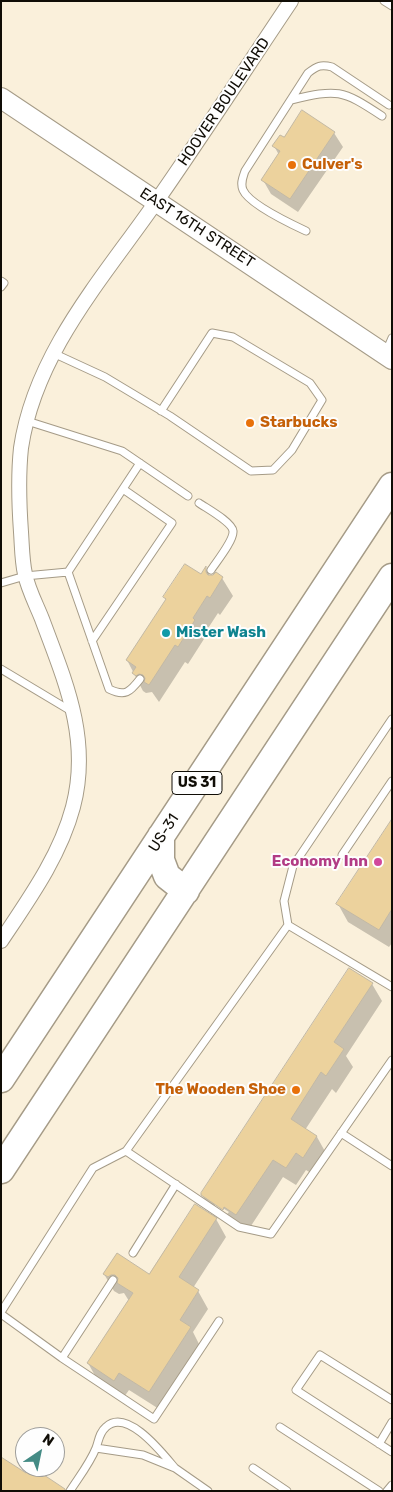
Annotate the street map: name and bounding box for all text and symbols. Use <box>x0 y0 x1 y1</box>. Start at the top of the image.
street label: HOOVER BOULEVARD <box>174 35 274 169</box>
place label: Culver's <box>302 156 362 174</box>
marker: Culver's <box>286 159 298 171</box>
street label: EAST 16TH STREET <box>136 184 258 272</box>
place label: Starbucks <box>260 414 337 432</box>
marker: Starbucks <box>244 417 256 429</box>
place label: Mister Wash <box>176 624 266 642</box>
marker: Mister Wash <box>160 627 172 639</box>
road number: US 31 <box>172 771 222 794</box>
street label: US-31 <box>145 811 183 855</box>
place label: Economy Inn <box>272 853 368 871</box>
marker: Economy Inn <box>372 856 384 868</box>
place label: The Wooden Shoe <box>155 1081 286 1099</box>
marker: The Wooden Shoe <box>290 1084 302 1096</box>
north arrow <box>15 1427 65 1477</box>
text: N <box>39 1430 57 1450</box>

